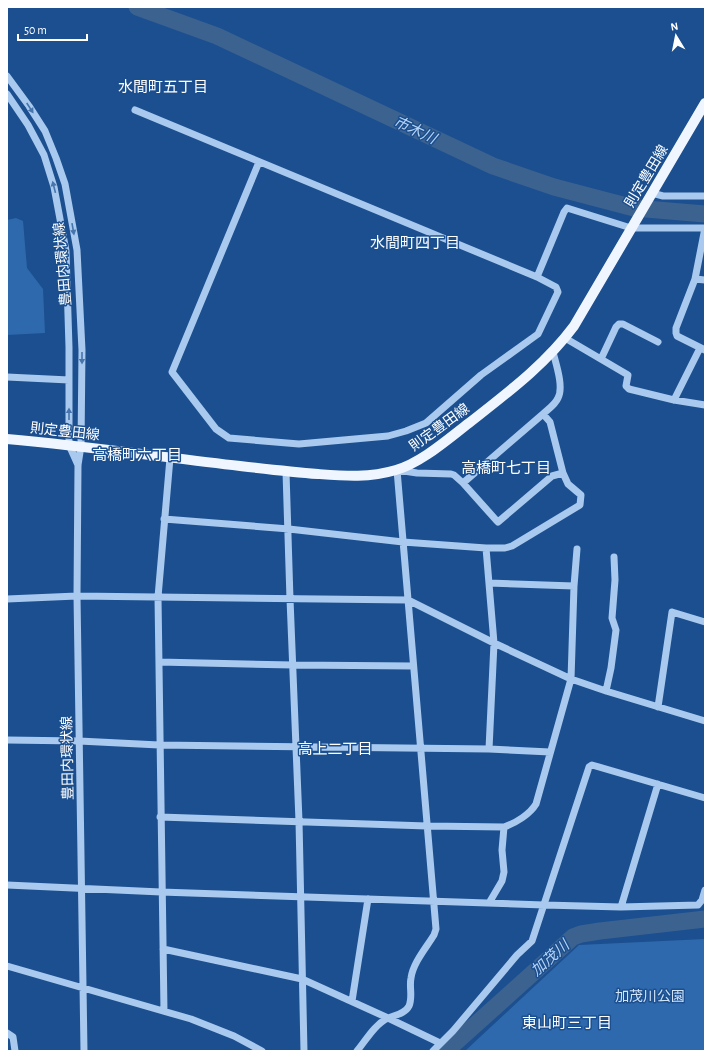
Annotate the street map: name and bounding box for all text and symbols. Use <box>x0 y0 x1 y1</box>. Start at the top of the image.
scale bar <box>18 16 87 42</box>
north arrow <box>656 16 696 56</box>
text: N <box>670 21 679 33</box>
text: 50 m <box>24 24 47 36</box>
district label: 水間町五丁目 <box>118 79 208 95</box>
one-way arrow <box>26 103 34 113</box>
water label: 市木川 <box>391 113 441 148</box>
street label: 則定豊田線 <box>622 142 671 210</box>
one-way arrow <box>51 181 57 193</box>
street label: 豊田内環状線 <box>50 221 74 307</box>
one-way arrow <box>71 223 77 235</box>
district label: 水間町四丁目 <box>370 235 460 251</box>
one-way arrow <box>79 352 85 365</box>
street label: 則定豊田線 <box>407 401 472 454</box>
one-way arrow <box>66 407 72 420</box>
street label: 則定豊田線 <box>29 420 101 443</box>
district label: 高橋町六丁目 <box>92 447 182 463</box>
district label: 高橋町七丁目 <box>461 460 551 476</box>
street label: 豊田内環状線 <box>58 716 76 800</box>
district label: 高上二丁目 <box>297 741 373 757</box>
water label: 加茂川 <box>528 936 574 979</box>
park label: 加茂川公園 <box>615 989 685 1004</box>
district label: 東山町三丁目 <box>522 1015 612 1031</box>

